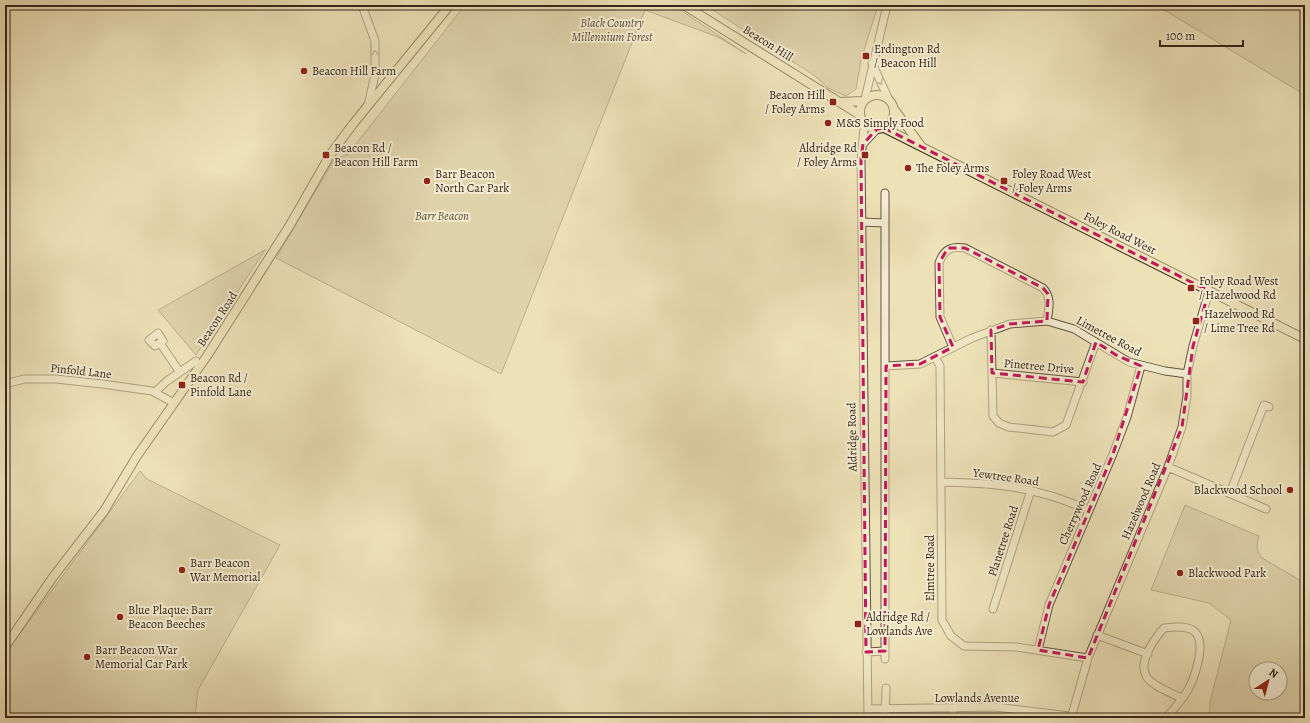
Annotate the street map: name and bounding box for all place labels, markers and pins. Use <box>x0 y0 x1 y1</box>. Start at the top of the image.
place label: Erdington Rd / Beacon Hill <box>874 41 940 71</box>
marker: Erdington Rd / Beacon Hill <box>861 51 871 61</box>
place label: Beacon Hill Farm <box>312 63 396 79</box>
marker: Beacon Hill Farm <box>299 66 309 76</box>
place label: Beacon Hill / Foley Arms <box>765 87 825 117</box>
marker: Beacon Hill / Foley Arms <box>828 97 838 107</box>
place label: M&S Simply Food <box>836 115 924 131</box>
marker: M&S Simply Food <box>823 118 833 128</box>
place label: Beacon Rd / Beacon Hill Farm <box>334 140 418 170</box>
place label: Aldridge Rd / Foley Arms <box>797 140 858 170</box>
marker: Beacon Rd / Beacon Hill Farm <box>321 150 331 160</box>
marker: Aldridge Rd / Foley Arms <box>860 150 870 160</box>
place label: The Foley Arms <box>916 160 990 176</box>
marker: The Foley Arms <box>903 163 913 173</box>
place label: Barr Beacon North Car Park <box>435 166 509 196</box>
place label: Foley Road West / Foley Arms <box>1012 166 1091 196</box>
marker: Barr Beacon North Car Park <box>422 176 432 186</box>
marker: Foley Road West / Foley Arms <box>999 176 1009 186</box>
place label: Foley Road West / Hazelwood Rd <box>1199 273 1278 303</box>
marker: Foley Road West / Hazelwood Rd <box>1186 283 1196 293</box>
place label: Hazelwood Rd / Lime Tree Rd <box>1204 306 1275 336</box>
marker: Hazelwood Rd / Lime Tree Rd <box>1191 316 1201 326</box>
place label: Beacon Rd / Pinfold Lane <box>190 370 252 400</box>
marker: Beacon Rd / Pinfold Lane <box>177 380 187 390</box>
place label: Blackwood School <box>1194 482 1282 498</box>
marker: Blackwood School <box>1285 485 1295 495</box>
place label: Barr Beacon War Memorial <box>189 555 261 585</box>
marker: Barr Beacon War Memorial <box>177 565 187 575</box>
place label: Blackwood Park <box>1188 565 1266 581</box>
marker: Blackwood Park <box>1175 568 1185 578</box>
place label: Blue Plaque: Barr Beacon Beeches <box>128 602 213 632</box>
place label: Aldridge Rd / Lowlands Ave <box>865 609 932 639</box>
marker: Blue Plaque: Barr Beacon Beeches <box>115 612 125 622</box>
marker: Aldridge Rd / Lowlands Ave <box>853 619 863 629</box>
place label: Barr Beacon War Memorial Car Park <box>95 642 188 672</box>
marker: Barr Beacon War Memorial Car Park <box>82 652 92 662</box>

